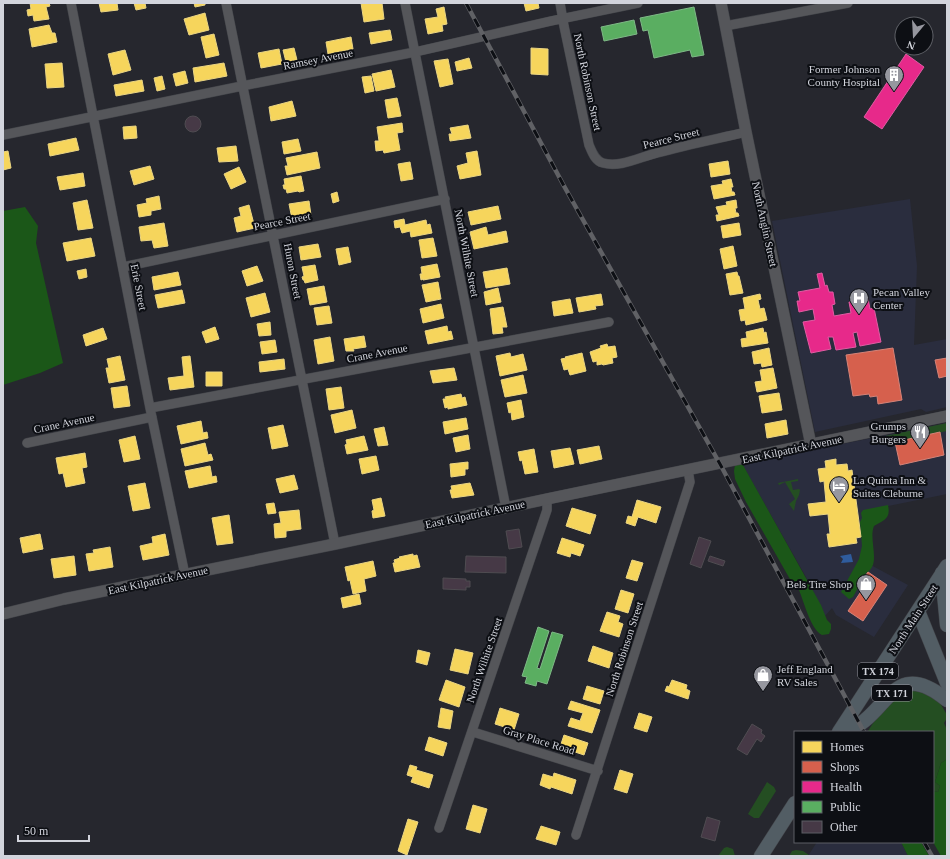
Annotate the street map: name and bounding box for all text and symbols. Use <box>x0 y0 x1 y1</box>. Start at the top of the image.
north arrow <box>894 16 934 56</box>
street label: North Robinson Street <box>572 32 604 132</box>
text: N <box>905 39 917 52</box>
street label: Ramsey Avenue <box>282 46 354 72</box>
place label: Former Johnson County Hospital <box>808 63 880 88</box>
building icon: Former Johnson County Hospital <box>883 64 905 92</box>
street label: Pearce Street <box>642 125 700 151</box>
street label: North Anglin Street <box>750 180 780 268</box>
street label: North Wilhite Street <box>453 208 481 298</box>
street label: Pearce Street <box>253 210 311 232</box>
street label: Huron Street <box>282 242 304 300</box>
street label: Erie Street <box>129 263 149 311</box>
place label: Pecan Valley Center <box>873 286 930 311</box>
hospital icon: Pecan Valley Center <box>848 287 870 315</box>
street label: Crane Avenue <box>346 341 409 365</box>
street label: Crane Avenue <box>33 411 96 435</box>
place label: Grumps Burgers <box>871 420 906 445</box>
restaurant icon: Grumps Burgers <box>909 421 931 449</box>
street label: East Kilpatrick Avenue <box>741 433 843 465</box>
place label: La Quinta Inn & Suites Cleburne <box>853 474 926 499</box>
hotel icon: La Quinta Inn & Suites Cleburne <box>828 475 850 503</box>
street label: East Kilpatrick Avenue <box>424 498 526 530</box>
street label: East Kilpatrick Avenue <box>107 564 209 596</box>
shop icon: Bels Tire Shop <box>855 573 877 601</box>
place label: Bels Tire Shop <box>787 578 852 590</box>
street label: North Main Street <box>886 582 940 656</box>
street label: North Robinson Street <box>603 600 645 698</box>
street label: North Wilhite Street <box>464 616 504 704</box>
place label: Jeff England RV Sales <box>777 663 833 688</box>
road number: TX 174 <box>858 663 898 679</box>
shop icon: Jeff England RV Sales <box>752 664 774 692</box>
road number: TX 171 <box>872 685 912 701</box>
street label: Gray Place Road <box>502 723 577 757</box>
legend <box>794 731 934 843</box>
text: Homes <box>830 740 864 754</box>
text: Shops <box>830 760 860 774</box>
text: Health <box>830 780 862 794</box>
text: Public <box>830 800 861 814</box>
scale bar <box>18 817 89 843</box>
text: Other <box>830 820 857 834</box>
text: 50 m <box>24 824 49 838</box>

